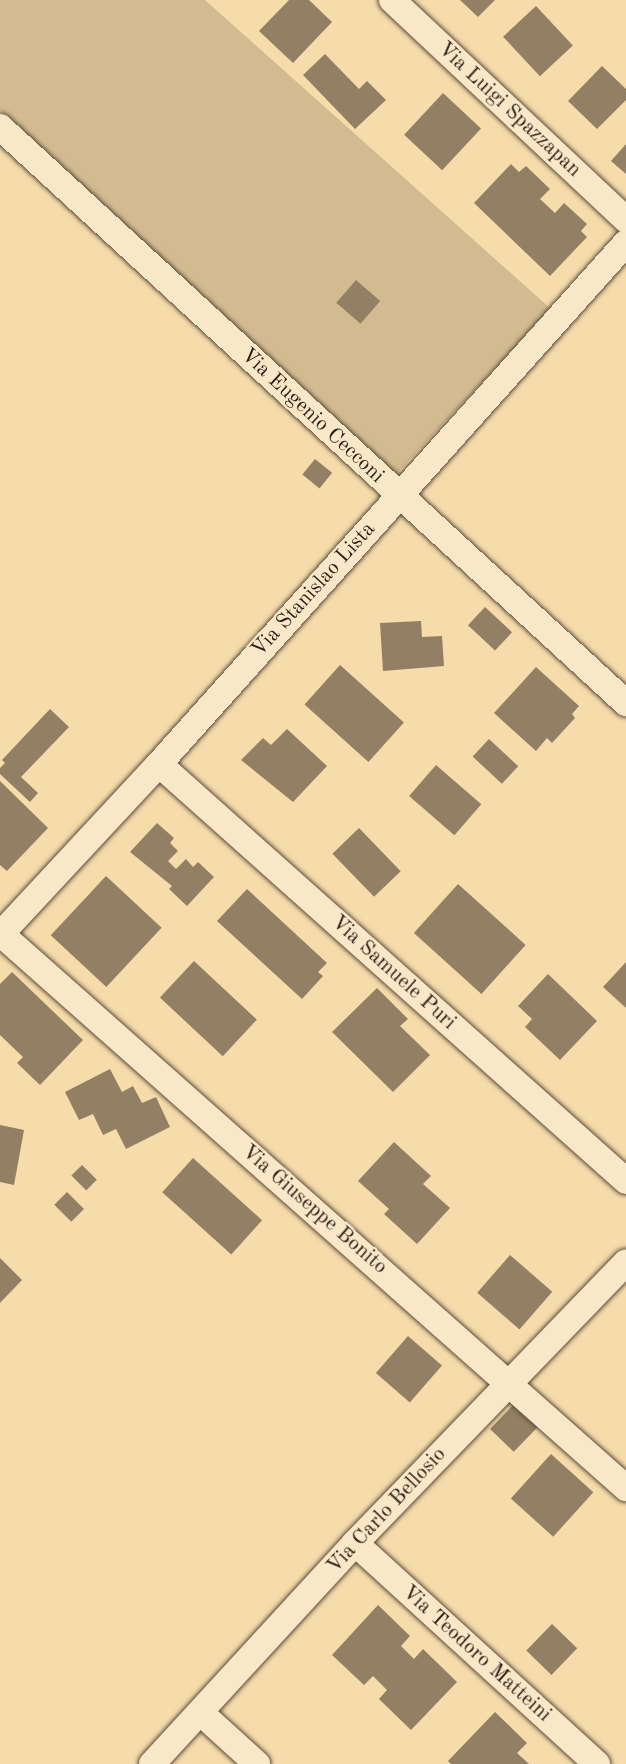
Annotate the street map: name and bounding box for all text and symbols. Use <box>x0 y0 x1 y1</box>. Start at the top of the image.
street label: Via Luigi Spazzapan <box>432 37 586 183</box>
street label: Via Eugenio Cecconi <box>235 343 389 489</box>
street label: Via Stanislao Lista <box>247 517 381 663</box>
street label: Via Samuele Puri <box>325 910 461 1036</box>
street label: Via Giuseppe Bonito <box>236 1140 392 1280</box>
street label: Via Carlo Bellosio <box>322 1443 452 1579</box>
street label: Via Teodoro Matteini <box>396 1580 556 1728</box>

